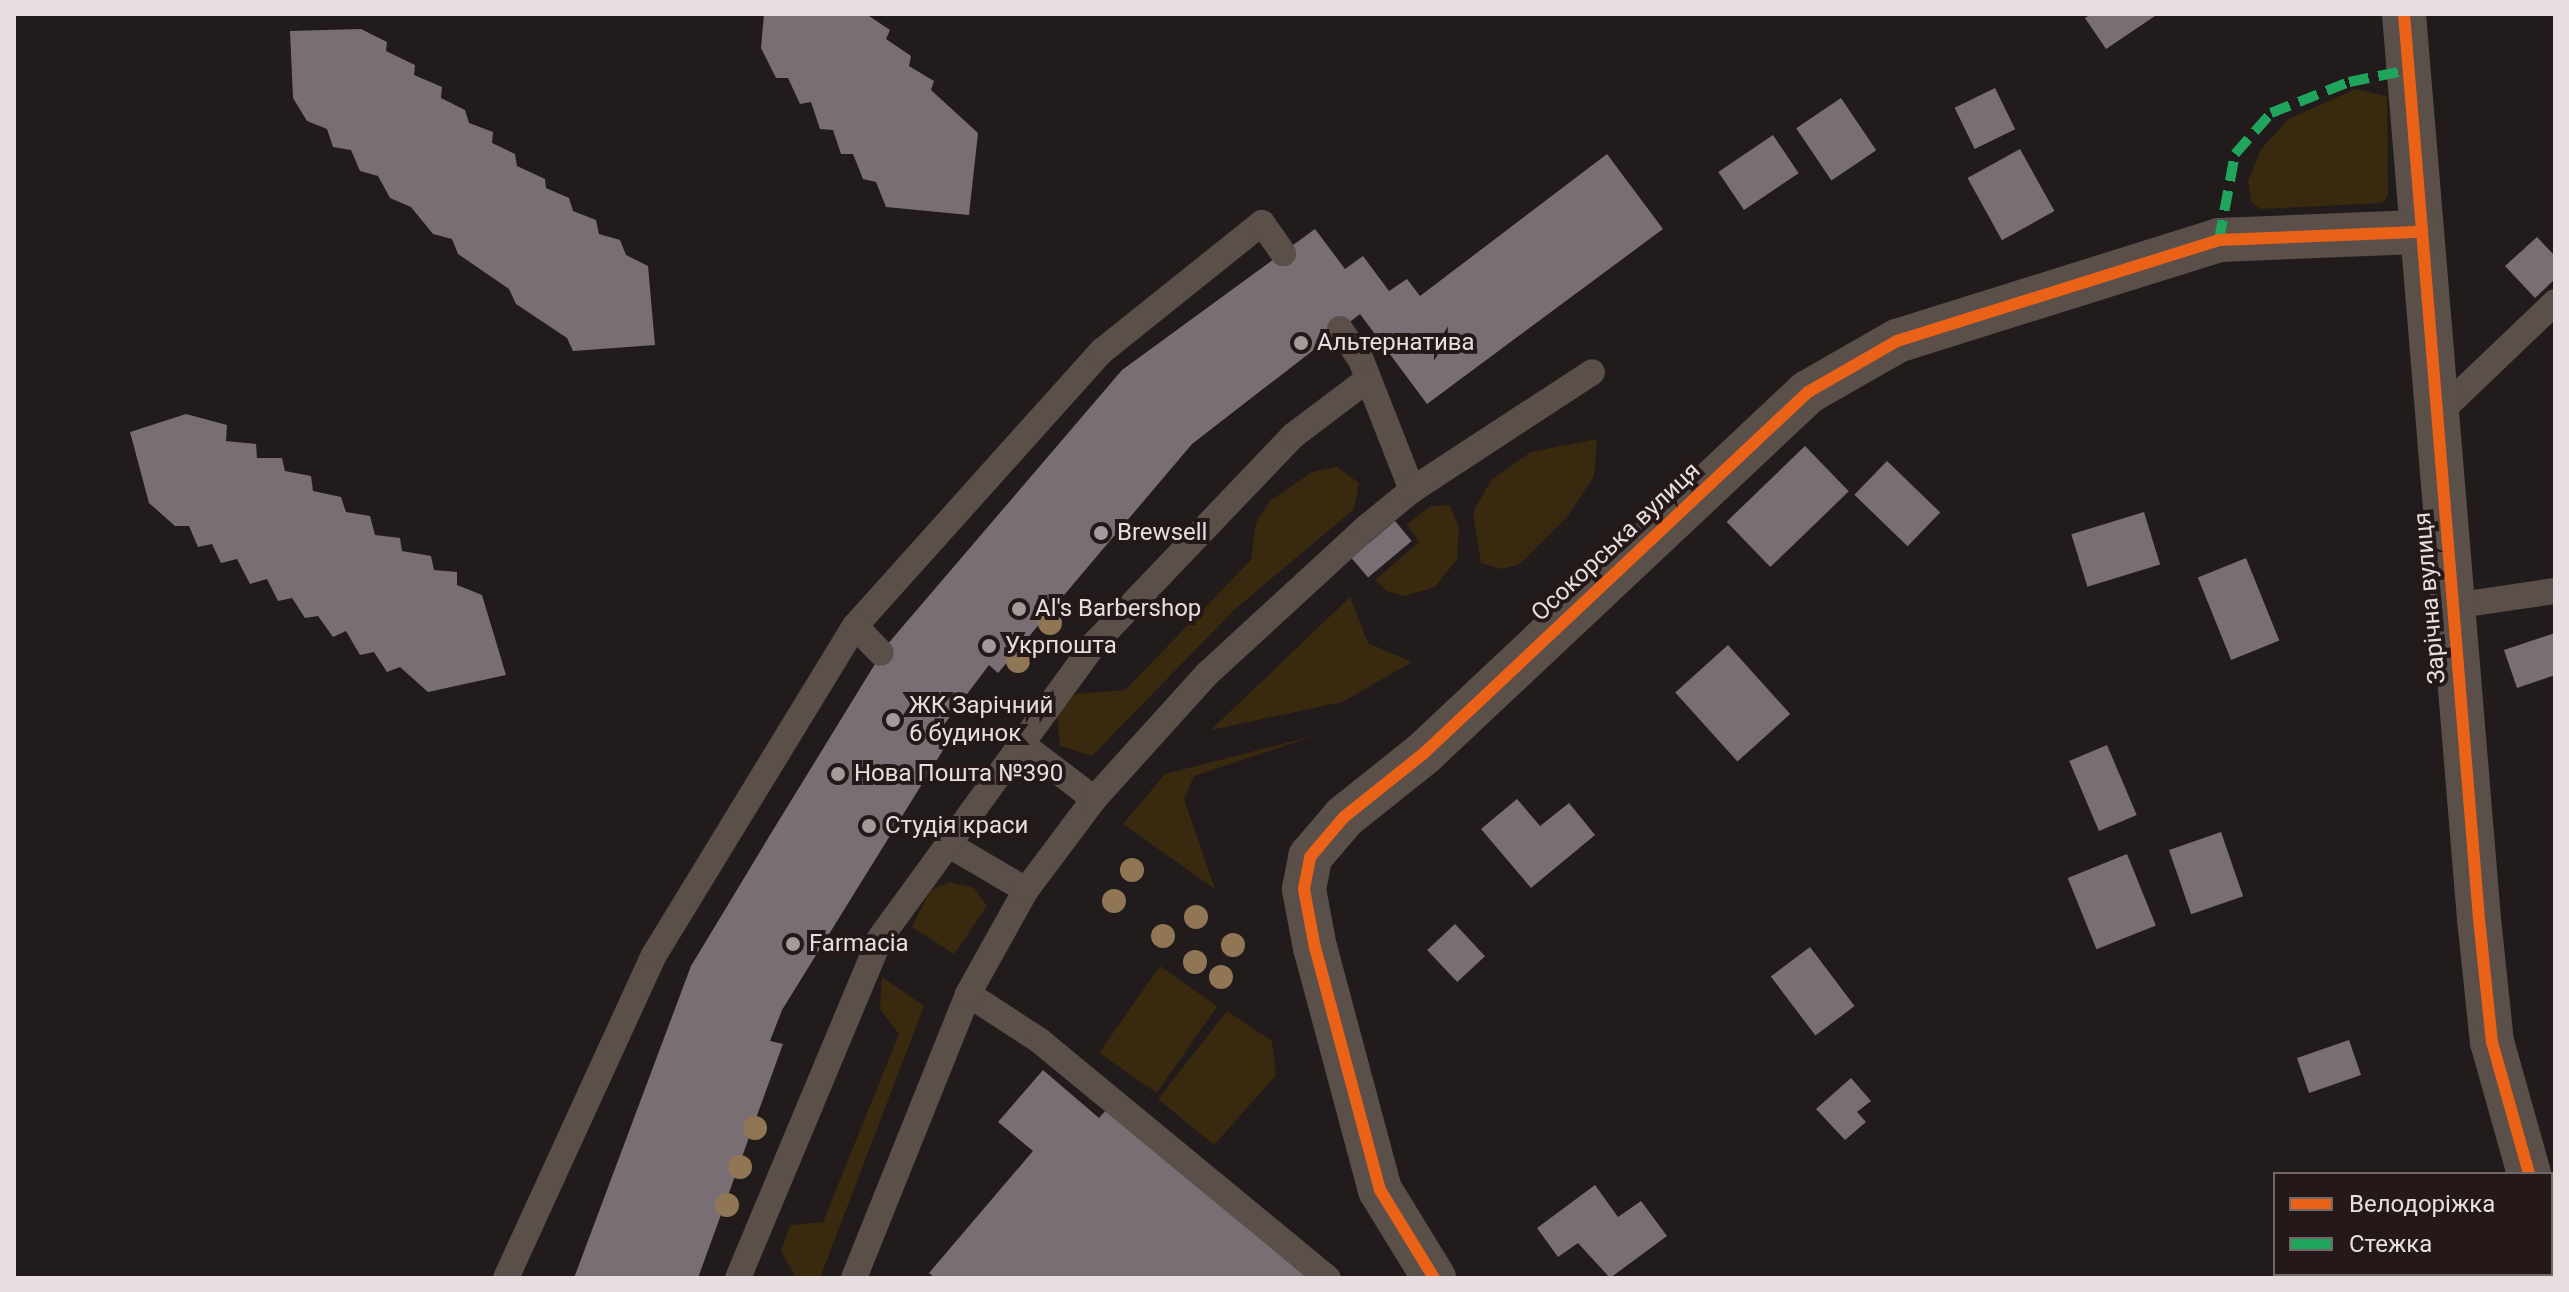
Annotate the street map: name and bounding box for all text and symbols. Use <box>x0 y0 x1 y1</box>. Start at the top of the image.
place label: Альтернатива <box>1317 329 1475 357</box>
marker: Альтернатива <box>1292 334 1310 352</box>
street label: Осокорська вулиця <box>1526 456 1706 628</box>
street label: Зарічна вулиця <box>2408 511 2452 685</box>
place label: Brewsell <box>1117 519 1207 547</box>
marker: Brewsell <box>1092 524 1110 542</box>
place label: Al's Barbershop <box>1035 595 1201 623</box>
marker: Al's Barbershop <box>1010 600 1028 618</box>
place label: Укрпошта <box>1005 632 1117 660</box>
marker: Укрпошта <box>980 637 998 655</box>
place label: ЖК Зарічний 6 будинок <box>909 692 1053 748</box>
marker: ЖК Зарічний 6 будинок <box>884 711 902 729</box>
place label: Нова Пошта №390 <box>854 760 1063 788</box>
marker: Нова Пошта №390 <box>829 765 847 783</box>
place label: Студія краси <box>885 812 1028 840</box>
marker: Студія краси <box>860 817 878 835</box>
place label: Farmacia <box>809 930 909 958</box>
marker: Farmacia <box>784 935 802 953</box>
legend <box>2273 1172 2553 1276</box>
text: Велодоріжка <box>2349 1190 2495 1218</box>
text: Стежка <box>2349 1230 2432 1258</box>

